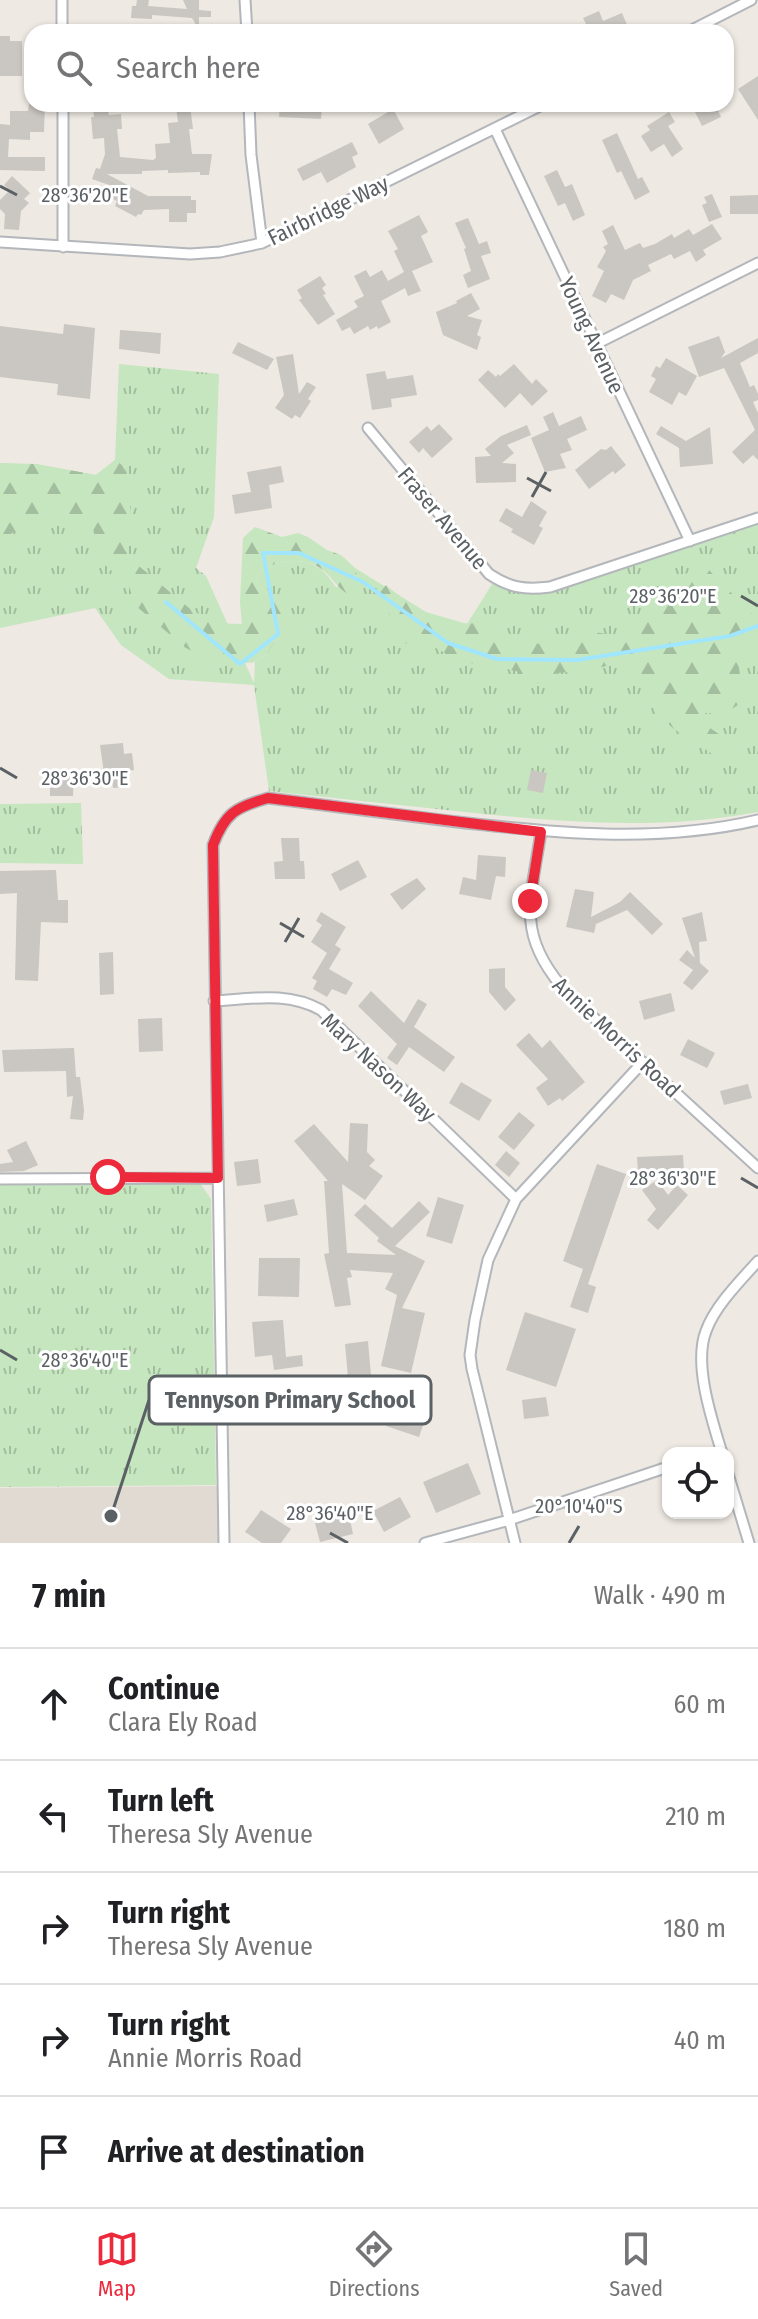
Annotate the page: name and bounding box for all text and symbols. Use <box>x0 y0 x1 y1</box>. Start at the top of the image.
search box <box>24 24 734 112</box>
icon: search <box>52 46 96 90</box>
text: Search here <box>116 50 261 86</box>
street label: Fairbridge Way <box>263 169 393 251</box>
text: 28°36'20"E <box>42 183 128 207</box>
street label: Young Avenue <box>553 272 630 398</box>
street label: Fraser Avenue <box>392 461 493 575</box>
text: 28°36'20"E <box>630 584 716 608</box>
text: 28°36'30"E <box>42 766 128 790</box>
route end <box>512 883 548 919</box>
street label: Annie Morris Road <box>547 971 686 1103</box>
street label: Mary Nason Way <box>316 1007 442 1127</box>
route start <box>90 1159 126 1195</box>
text: 28°36'30"E <box>630 1166 716 1190</box>
text: 28°36'40"E <box>42 1348 128 1372</box>
callout: Tennyson Primary School <box>149 1376 431 1424</box>
text: Tennyson Primary School <box>165 1386 416 1414</box>
map controls <box>662 1447 734 1519</box>
button: locate <box>662 1447 734 1519</box>
text: 20°10'40"S <box>535 1494 623 1518</box>
text: 28°36'40"E <box>287 1501 373 1525</box>
text: 7 min <box>32 1575 106 1616</box>
text: Walk · 490 m <box>594 1580 726 1611</box>
text: Continue <box>108 1671 220 1707</box>
icon: ahead <box>32 1682 76 1726</box>
text: 60 m <box>673 1689 726 1720</box>
text: Clara Ely Road <box>108 1707 258 1738</box>
text: Turn left <box>108 1783 214 1819</box>
icon: left <box>32 1794 76 1838</box>
text: 210 m <box>665 1801 726 1832</box>
text: Theresa Sly Avenue <box>108 1819 313 1850</box>
text: Turn right <box>108 1895 230 1931</box>
icon: right <box>32 1906 76 1950</box>
text: 180 m <box>663 1913 726 1944</box>
text: Theresa Sly Avenue <box>108 1931 313 1962</box>
text: Turn right <box>108 2007 230 2043</box>
icon: right <box>32 2018 76 2062</box>
text: 40 m <box>674 2025 726 2056</box>
text: Annie Morris Road <box>108 2043 303 2074</box>
icon: arrive <box>32 2130 76 2174</box>
text: Arrive at destination <box>108 2134 365 2170</box>
tab: Map <box>95 2227 139 2302</box>
tab: Directions <box>329 2227 420 2302</box>
tab: Saved <box>609 2227 663 2302</box>

